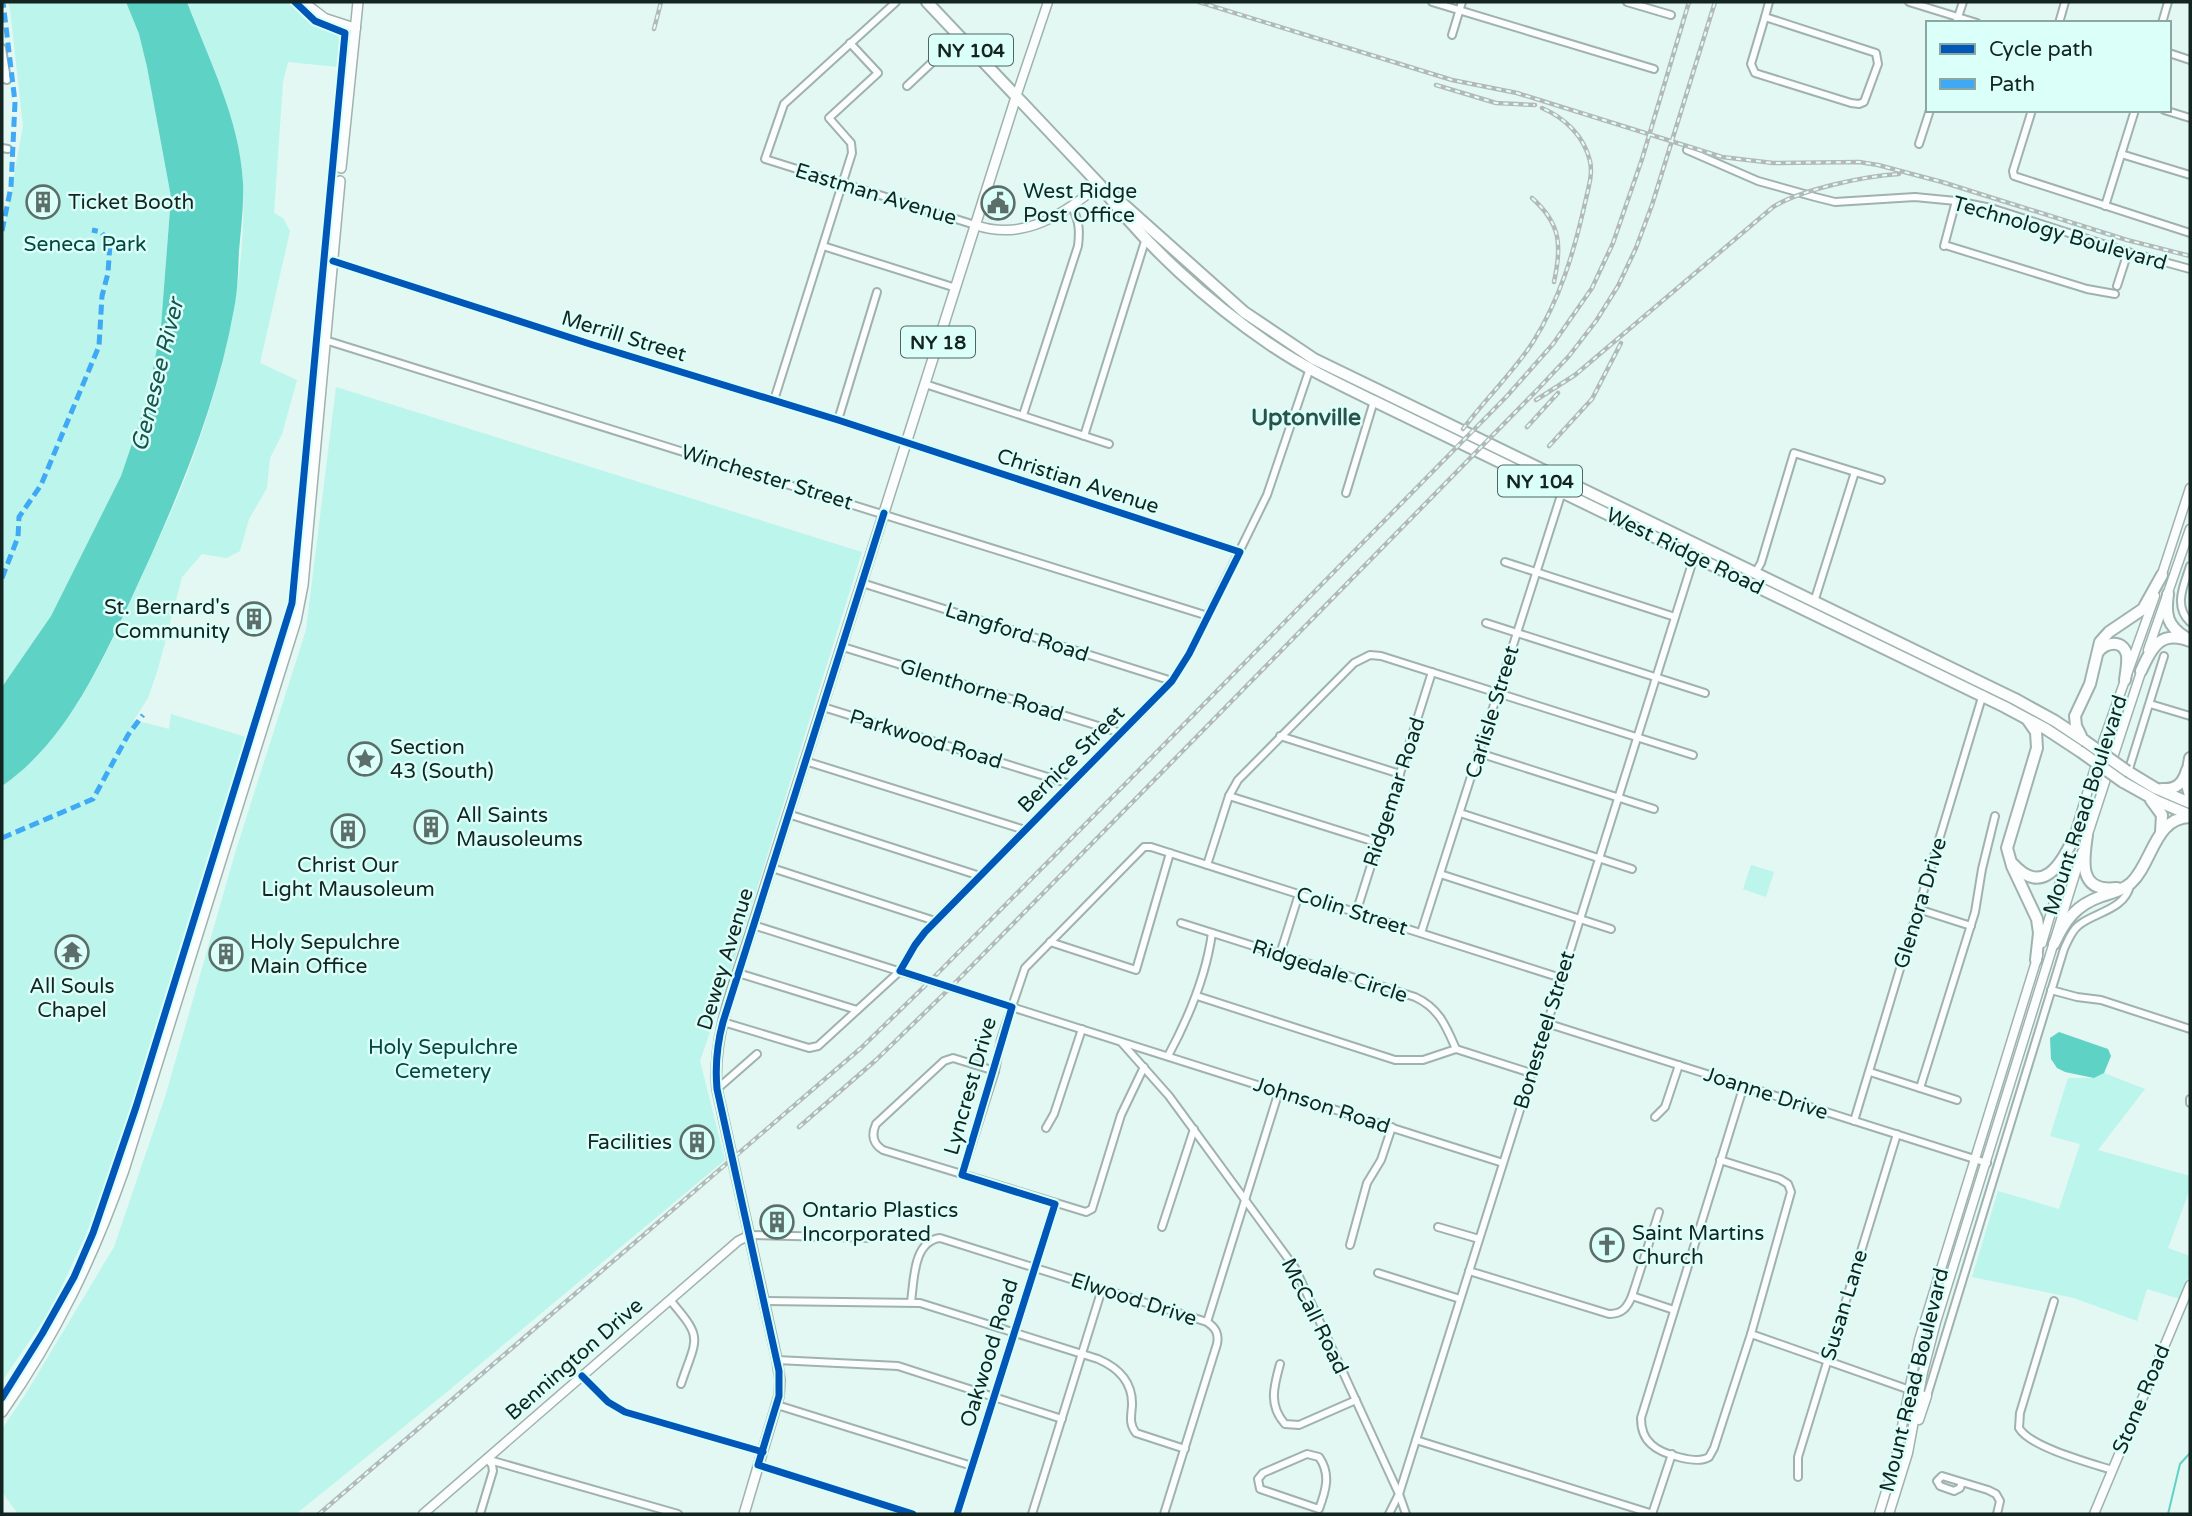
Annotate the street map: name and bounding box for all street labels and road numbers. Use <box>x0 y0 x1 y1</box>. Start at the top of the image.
road number: NY 104 <box>929 34 1013 66</box>
street label: Eastman Avenue <box>792 158 960 231</box>
street label: Technology Boulevard <box>1950 191 2170 276</box>
street label: Merrill Street <box>558 306 689 367</box>
road number: NY 18 <box>901 326 975 358</box>
street label: Winchester Street <box>678 439 856 515</box>
street label: Christian Avenue <box>994 443 1162 520</box>
road number: NY 104 <box>1498 466 1582 496</box>
street label: West Ridge Road <box>1602 502 1768 600</box>
street label: Langford Road <box>942 598 1092 667</box>
street label: Carlisle Street <box>1460 643 1525 782</box>
street label: Glenthorne Road <box>897 654 1067 727</box>
street label: Mount Read Boulevard <box>2038 692 2133 918</box>
street label: Bernice Street <box>1013 701 1130 818</box>
street label: Parkwood Road <box>846 704 1005 775</box>
street label: Ridgemar Road <box>1358 714 1430 870</box>
street label: Glenora Drive <box>1889 835 1952 972</box>
street label: Colin Street <box>1293 882 1411 941</box>
street label: Dewey Avenue <box>692 885 759 1033</box>
street label: Ridgedale Circle <box>1249 935 1411 1008</box>
street label: Bonesteel Street <box>1509 948 1580 1112</box>
street label: Lyncrest Drive <box>939 1014 1002 1158</box>
street label: Joanne Drive <box>1701 1062 1831 1125</box>
street label: Johnson Road <box>1250 1072 1393 1139</box>
street label: Susan Lane <box>1816 1247 1873 1363</box>
street label: McCall Road <box>1276 1254 1353 1378</box>
street label: Mount Read Boulevard <box>1875 1266 1954 1495</box>
street label: Elwood Drive <box>1068 1267 1200 1332</box>
street label: Oakwood Road <box>955 1276 1024 1430</box>
street label: Bennington Drive <box>501 1293 648 1426</box>
street label: Stone Road <box>2107 1341 2176 1457</box>

